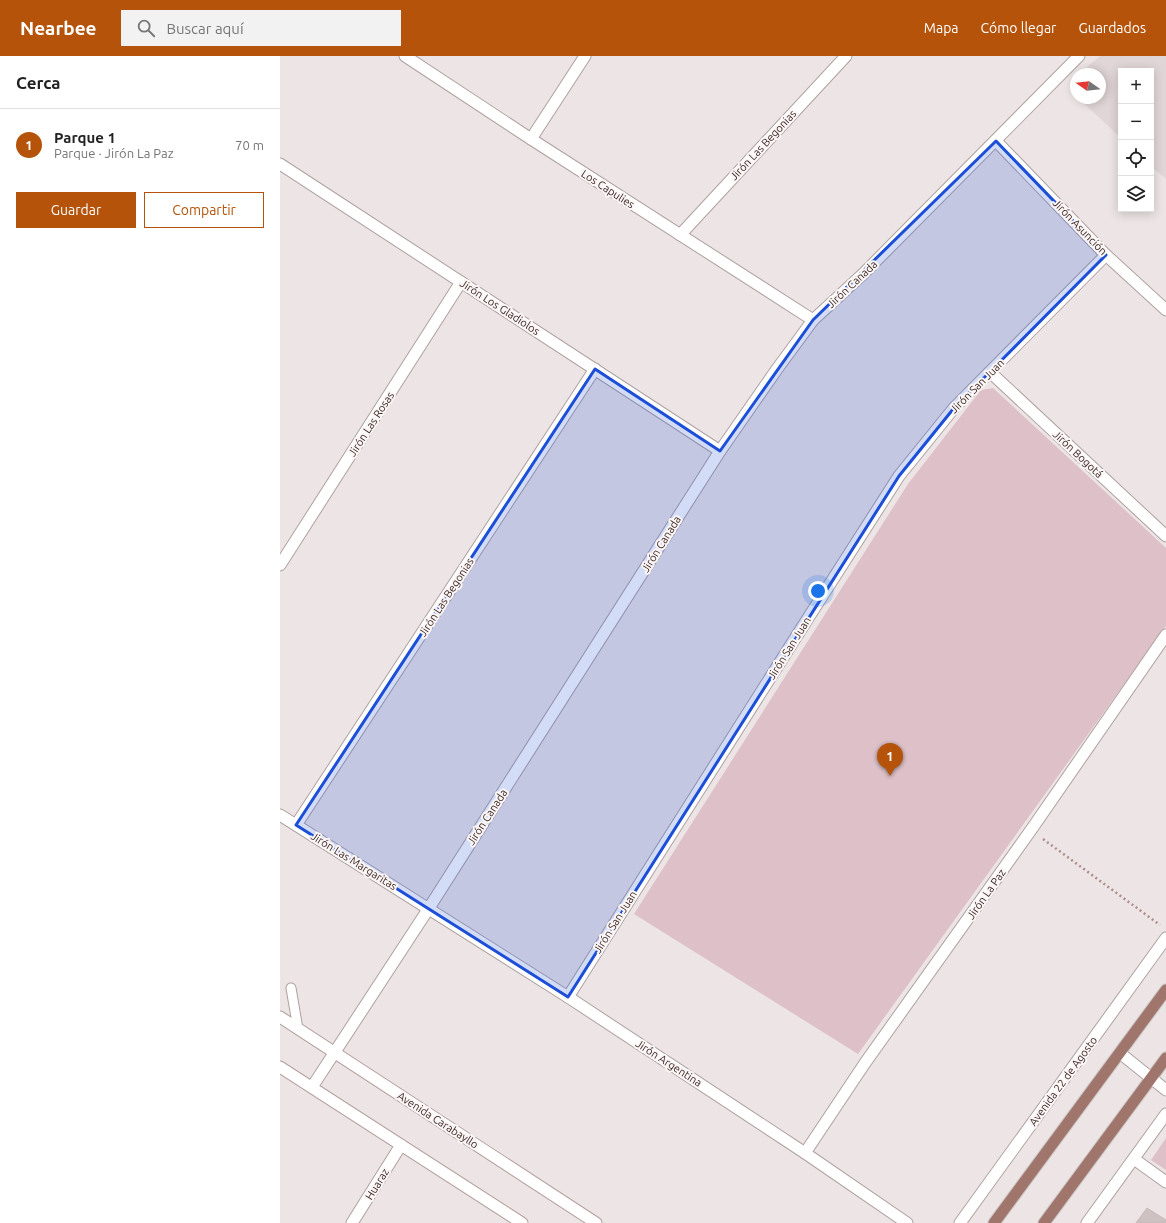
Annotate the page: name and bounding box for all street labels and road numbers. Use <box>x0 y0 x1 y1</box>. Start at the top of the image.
street label: Jirón Las Begonias <box>728 107 799 182</box>
street label: Los Capulies <box>579 167 637 211</box>
street label: Jirón Asunción <box>1050 197 1110 257</box>
street label: Jirón Canada <box>825 258 879 310</box>
street label: Jirón Los Gladiolos <box>458 277 542 337</box>
street label: Jirón San Juan <box>948 357 1006 415</box>
street label: Jirón Las Rosas <box>346 389 396 459</box>
street label: Jirón Bogotá <box>1051 428 1105 480</box>
street label: Jirón Canada <box>639 514 683 574</box>
street label: Jirón Las Begonias <box>416 555 476 639</box>
street label: Jirón San Juan <box>765 615 813 681</box>
street label: Jirón Canada <box>465 787 509 847</box>
street label: Jirón Las Margaritas <box>309 830 399 892</box>
street label: Jirón La Paz <box>964 867 1008 921</box>
street label: Jirón San Juan <box>591 889 639 955</box>
street label: Avenida 22 de Agosto <box>1027 1034 1099 1128</box>
street label: Jirón Argentina <box>634 1037 704 1089</box>
street label: Avenida Carabayllo <box>395 1089 481 1151</box>
street label: Huaraz <box>363 1166 391 1202</box>

